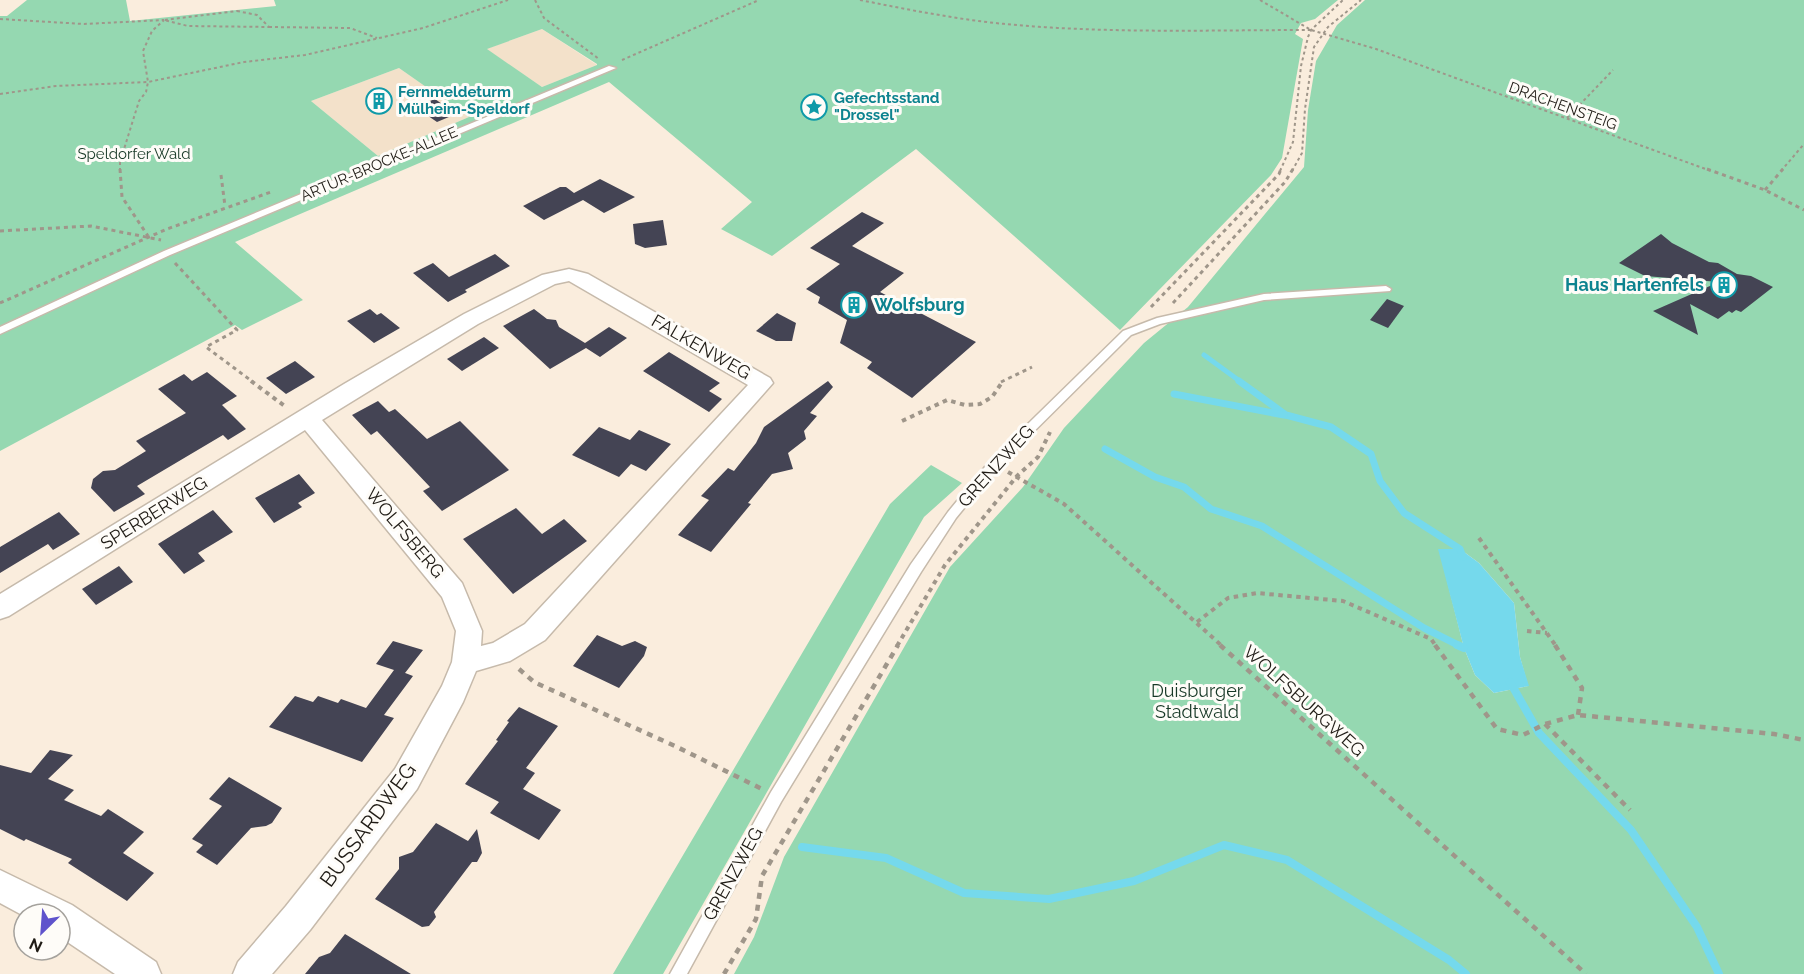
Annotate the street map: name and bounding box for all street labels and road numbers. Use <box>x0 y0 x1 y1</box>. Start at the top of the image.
street label: DRACHENSTEIG <box>1506 78 1620 134</box>
street label: ARTUR-BROCKE-ALLEE <box>298 123 460 205</box>
street label: FALKENWEG <box>648 310 755 383</box>
street label: GRENZWEG <box>953 420 1038 511</box>
street label: SPERBERWEG <box>97 471 211 554</box>
street label: WOLFSBERG <box>362 483 449 582</box>
street label: WOLFSBURGWEG <box>1239 641 1369 761</box>
street label: BUSSARDWEG <box>314 758 421 891</box>
street label: GRENZWEG <box>698 824 767 924</box>

